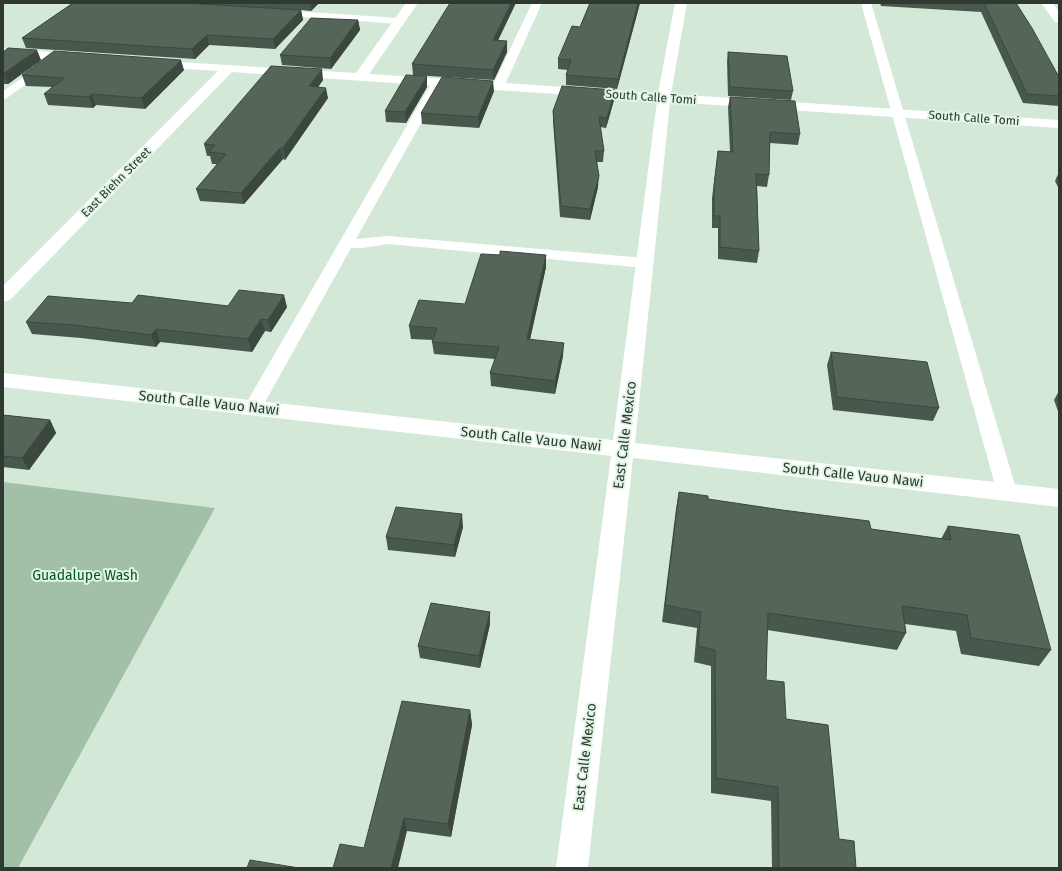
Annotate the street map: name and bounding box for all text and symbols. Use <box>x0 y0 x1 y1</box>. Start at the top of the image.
street label: South Calle Tomi <box>605 87 697 107</box>
street label: South Calle Tomi <box>928 108 1020 128</box>
street label: East Biehn Street <box>78 144 154 220</box>
street label: East Calle Mexico <box>610 380 640 490</box>
street label: South Calle Vauo Nawi <box>138 387 280 419</box>
street label: South Calle Vauo Nawi <box>460 423 602 455</box>
street label: South Calle Vauo Nawi <box>782 459 924 491</box>
park label: Guadalupe Wash <box>32 567 138 584</box>
street label: East Calle Mexico <box>570 702 600 812</box>

